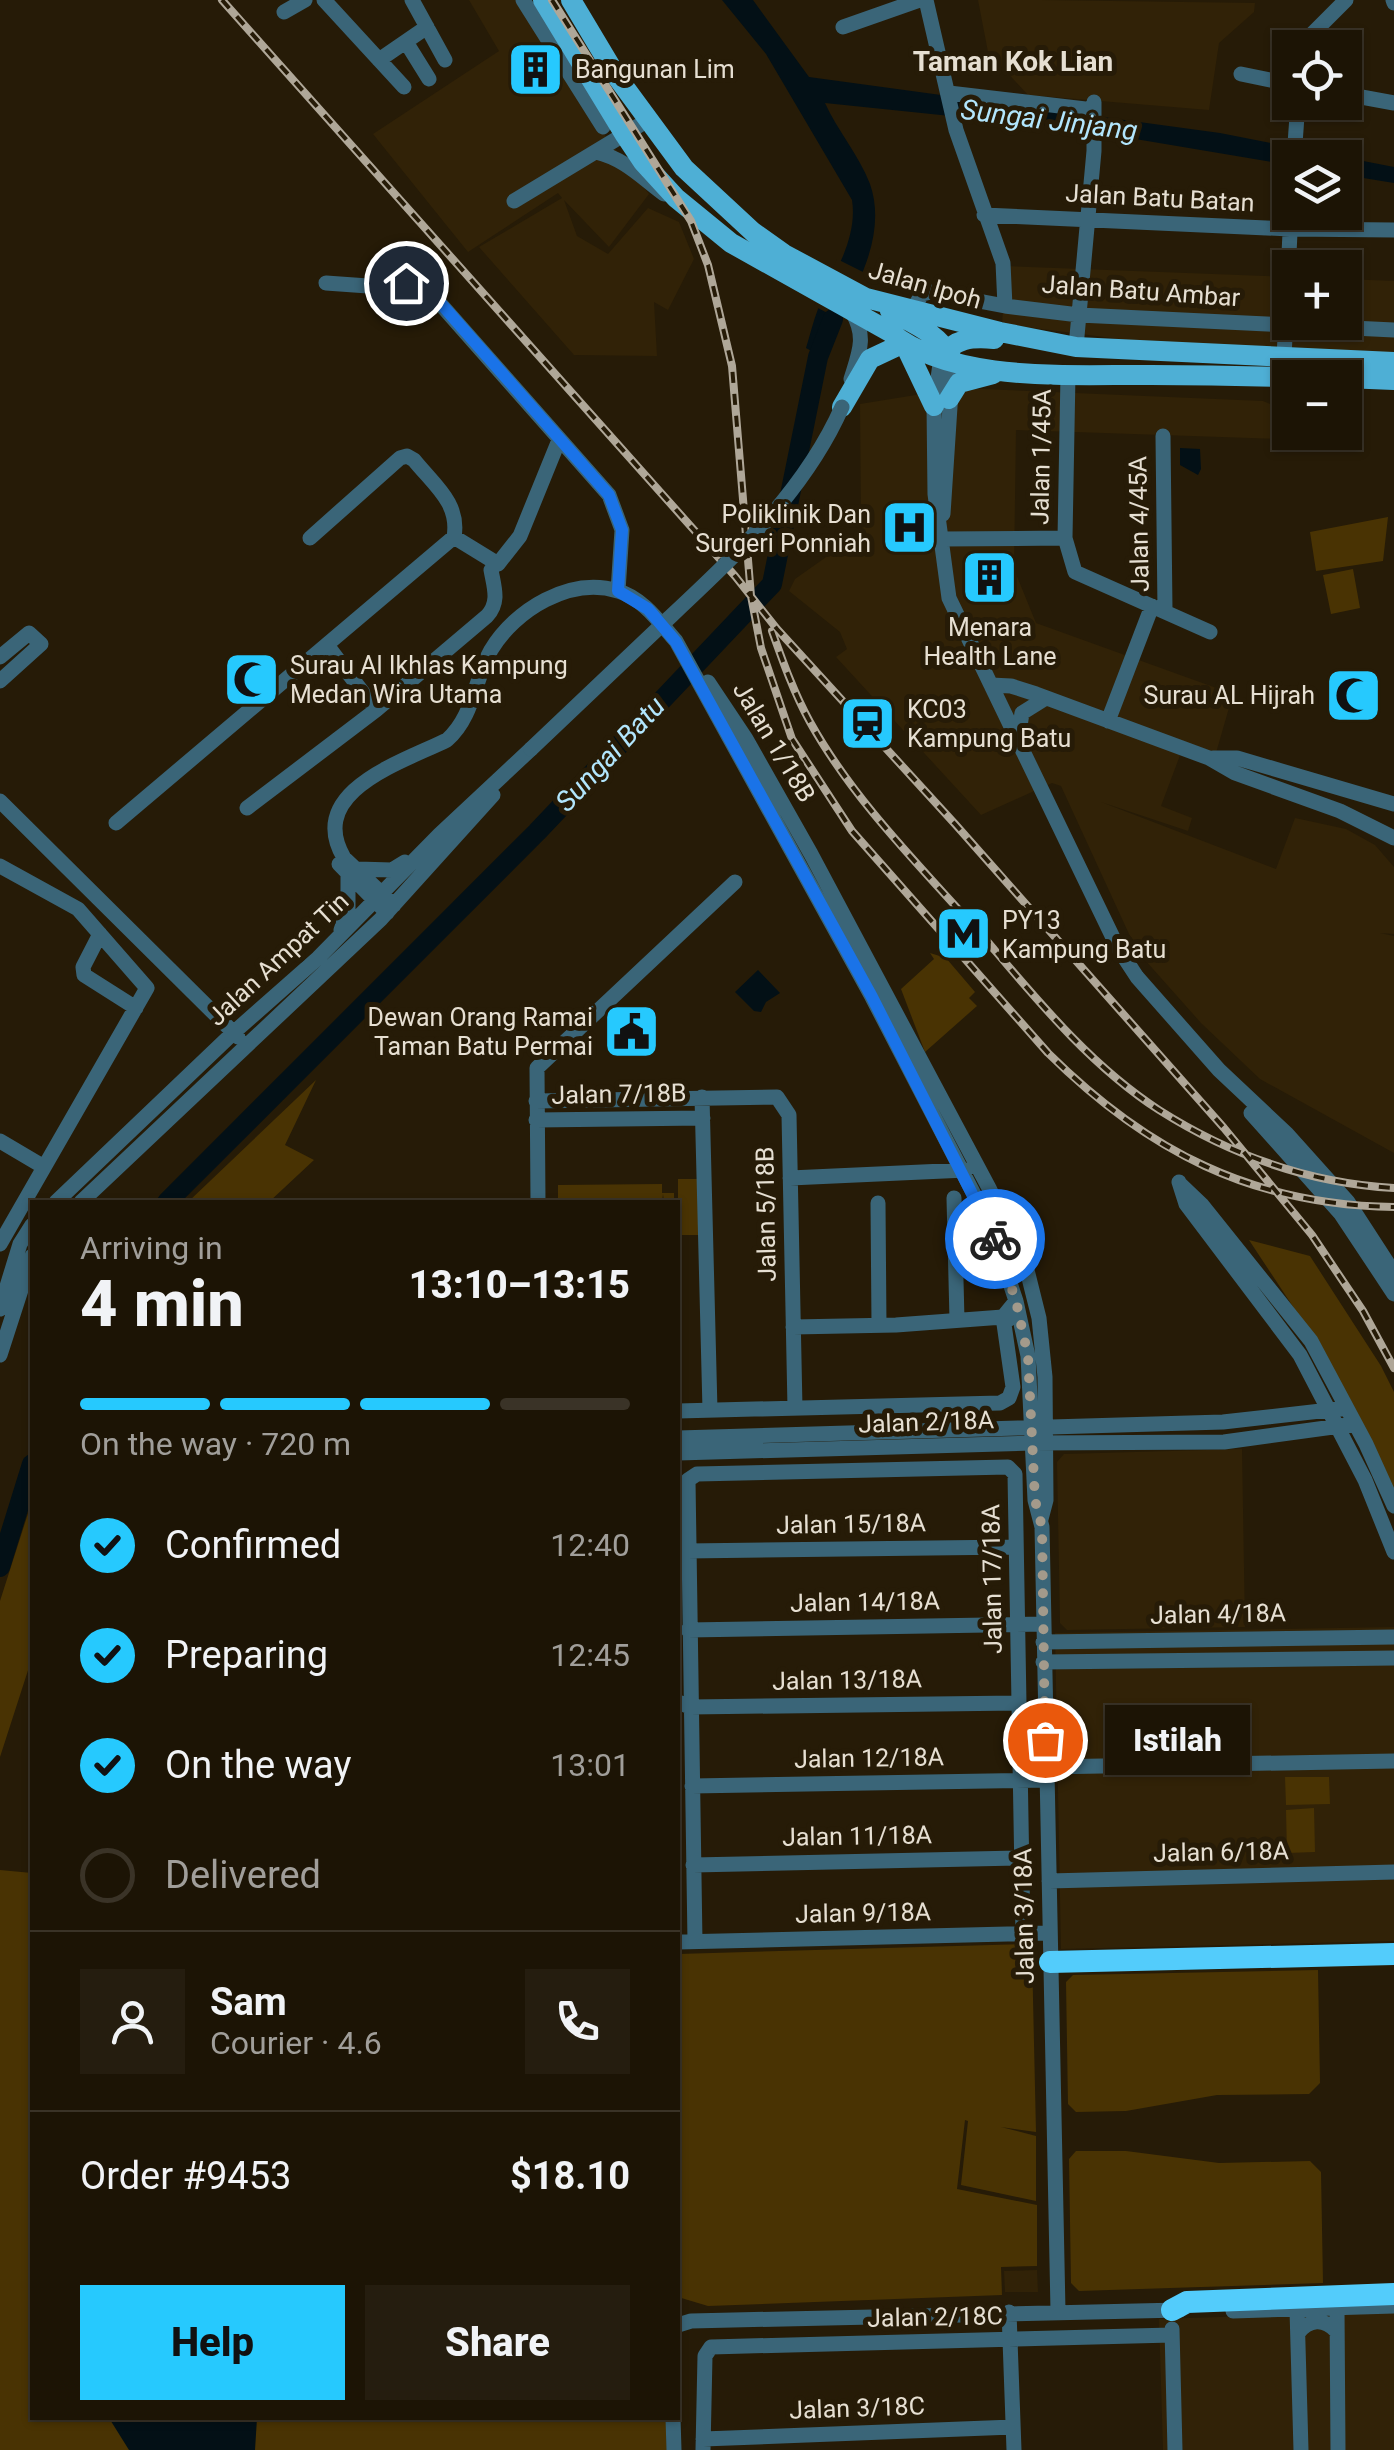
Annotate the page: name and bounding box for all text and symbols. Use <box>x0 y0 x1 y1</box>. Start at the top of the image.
map controls <box>1272 30 1362 450</box>
button: locate <box>1272 30 1362 120</box>
building icon: Bangunan Lim <box>506 39 566 99</box>
district label: Taman Kok Lian <box>913 45 1113 78</box>
place label: Bangunan Lim <box>575 55 735 84</box>
water label: Sungai Jinjang <box>959 93 1139 147</box>
button: layers <box>1272 140 1362 230</box>
street label: Jalan Batu Batan <box>1065 179 1255 217</box>
pin <box>364 241 449 326</box>
button: + <box>1272 250 1362 340</box>
street label: Jalan Ipoh <box>865 255 985 315</box>
icon: home <box>379 256 434 311</box>
street label: Jalan Batu Ambar <box>1041 270 1242 312</box>
button: − <box>1272 360 1362 450</box>
street label: Jalan 1/45A <box>1025 389 1057 525</box>
street label: Jalan 4/45A <box>1123 456 1155 592</box>
hospital icon: Poliklinik Dan Surgeri Ponniah <box>880 498 940 558</box>
place label: Poliklinik Dan Surgeri Ponniah <box>695 500 871 558</box>
building icon: Menara Health Lane <box>960 548 1020 608</box>
place label: Menara Health Lane <box>923 613 1057 671</box>
mosque icon: Surau Al Ikhlas Kampung Medan Wira Utama <box>221 649 281 709</box>
place label: Surau Al Ikhlas Kampung Medan Wira Utama <box>290 651 568 709</box>
mosque icon: Surau AL Hijrah <box>1324 665 1384 725</box>
street label: Jalan 1/18B <box>727 677 821 807</box>
place label: Surau AL Hijrah <box>1144 681 1315 710</box>
water label: Sungai Batu <box>548 690 672 818</box>
station icon: KC03 Kampung Batu <box>838 693 898 753</box>
place label: KC03 Kampung Batu <box>907 695 1071 753</box>
street label: Jalan Ampat Tin <box>202 886 354 1032</box>
metro station icon: PY13 Kampung Batu <box>933 904 993 964</box>
place label: PY13 Kampung Batu <box>1002 906 1166 964</box>
public building icon: Dewan Orang Ramai Taman Batu Permai <box>602 1001 662 1061</box>
place label: Dewan Orang Ramai Taman Batu Permai <box>368 1003 593 1061</box>
street label: Jalan 7/18B <box>551 1078 687 1110</box>
street label: Jalan 5/18B <box>750 1146 782 1282</box>
courier <box>945 1189 1045 1289</box>
icon: bike <box>968 1212 1023 1267</box>
text: Arriving in <box>80 1229 223 1267</box>
text: 13:10–13:15 <box>409 1263 630 1307</box>
text: 4 min <box>80 1266 244 1342</box>
street label: Jalan 2/18A <box>858 1405 994 1439</box>
text: On the way · 720 m <box>80 1425 351 1463</box>
street label: Jalan 17/18A <box>976 1504 1008 1654</box>
street label: Jalan 15/18A <box>776 1508 926 1540</box>
icon: check <box>80 1518 135 1573</box>
text: Confirmed <box>165 1523 341 1567</box>
text: 12:40 <box>550 1526 630 1564</box>
street label: Jalan 14/18A <box>790 1586 940 1618</box>
street label: Jalan 4/18A <box>1150 1598 1286 1630</box>
icon: check <box>80 1628 135 1683</box>
text: Preparing <box>165 1633 328 1677</box>
text: 12:45 <box>550 1636 630 1674</box>
street label: Jalan 13/18A <box>772 1664 922 1696</box>
pin <box>1003 1698 1088 1783</box>
callout: Istilah <box>1105 1705 1250 1775</box>
icon: bag <box>1018 1713 1073 1768</box>
text: Istilah <box>1133 1721 1222 1759</box>
icon: check <box>80 1738 135 1793</box>
street label: Jalan 12/18A <box>794 1742 944 1774</box>
text: On the way <box>165 1743 351 1787</box>
text: 13:01 <box>550 1746 630 1784</box>
street label: Jalan 11/18A <box>782 1820 932 1852</box>
street label: Jalan 6/18A <box>1153 1836 1289 1868</box>
street label: Jalan 3/18A <box>1008 1848 1040 1984</box>
text: Delivered <box>165 1853 321 1897</box>
street label: Jalan 9/18A <box>795 1897 931 1929</box>
button: person <box>80 1969 185 2074</box>
button: phone <box>525 1969 630 2074</box>
text: Sam <box>210 1980 287 2024</box>
text: Courier · 4.6 <box>210 2024 382 2062</box>
text: Order #9453 <box>80 2154 291 2198</box>
text: $18.10 <box>510 2154 630 2198</box>
button: Help <box>80 2285 345 2400</box>
button: Share <box>365 2285 630 2400</box>
street label: Jalan 2/18C <box>867 2301 1003 2333</box>
street label: Jalan 3/18C <box>789 2391 925 2425</box>

